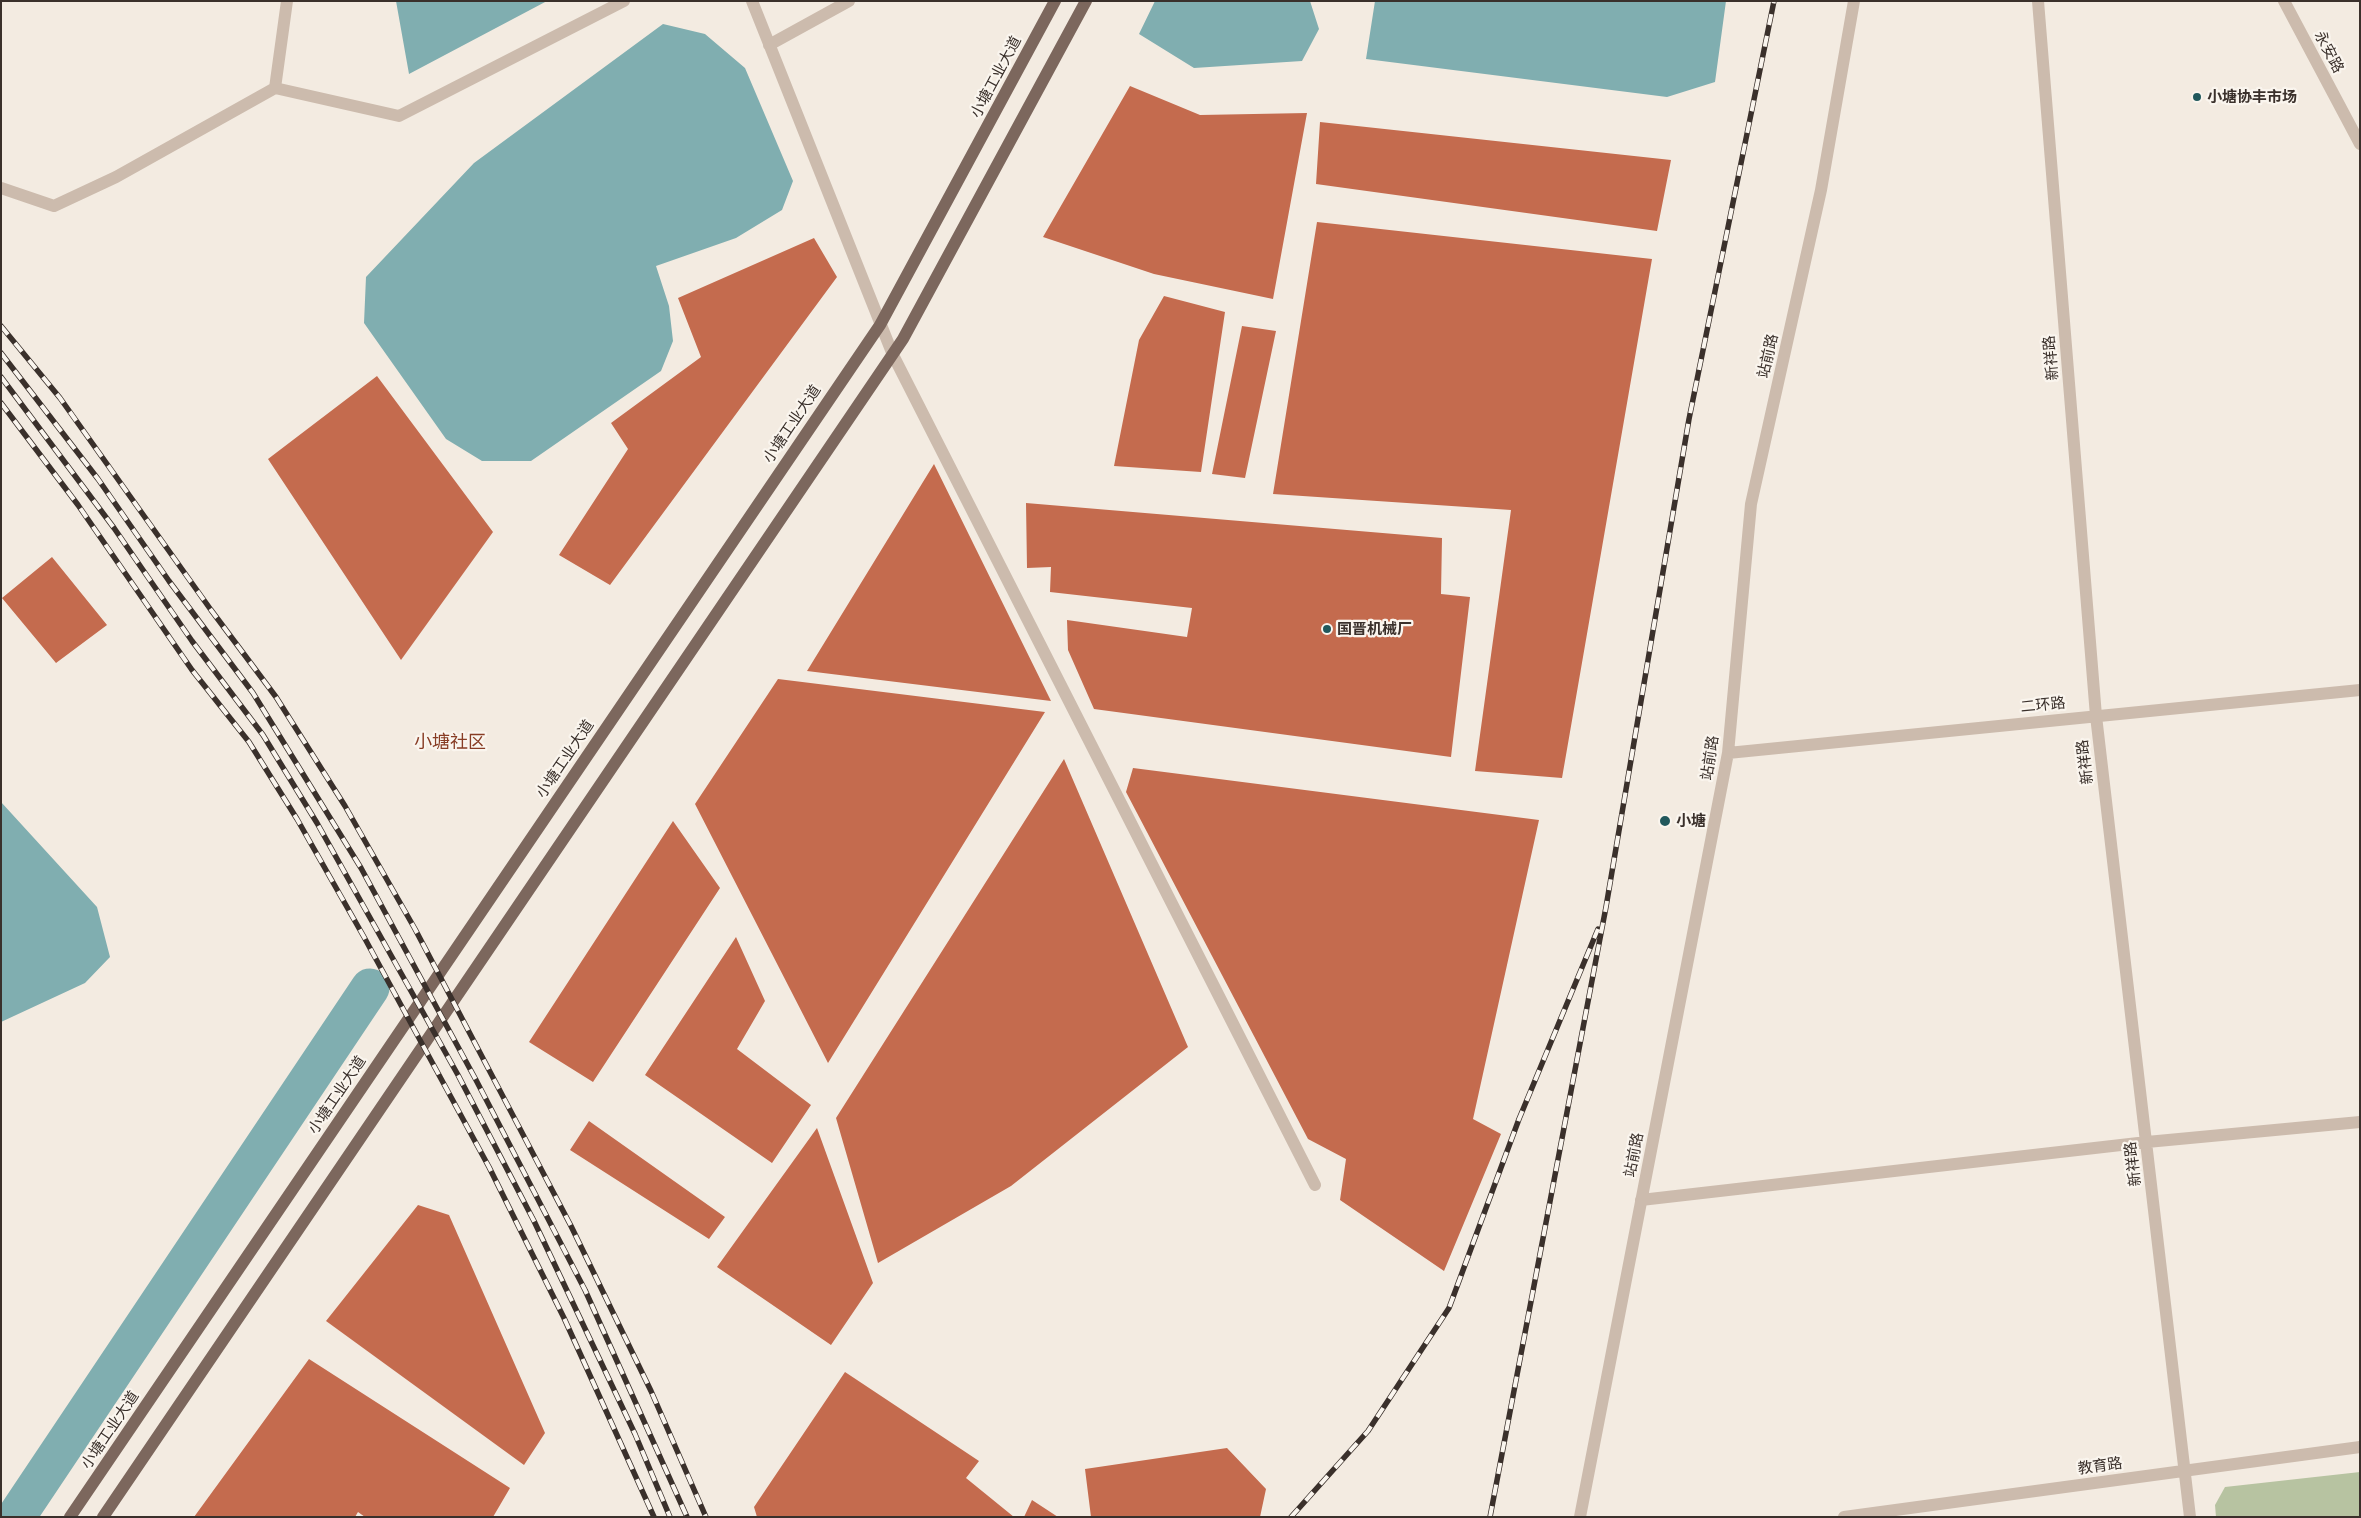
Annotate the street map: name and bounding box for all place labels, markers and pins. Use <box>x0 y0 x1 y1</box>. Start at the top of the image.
place label: 小塘协丰市场 <box>2207 88 2297 106</box>
marker: 小塘协丰市场 <box>2191 91 2203 103</box>
place label: 国晋机械厂 <box>1337 620 1412 638</box>
marker: 国晋机械厂 <box>1321 623 1333 635</box>
place label: 小塘 <box>1676 812 1706 830</box>
marker: 小塘 <box>1658 814 1672 828</box>

